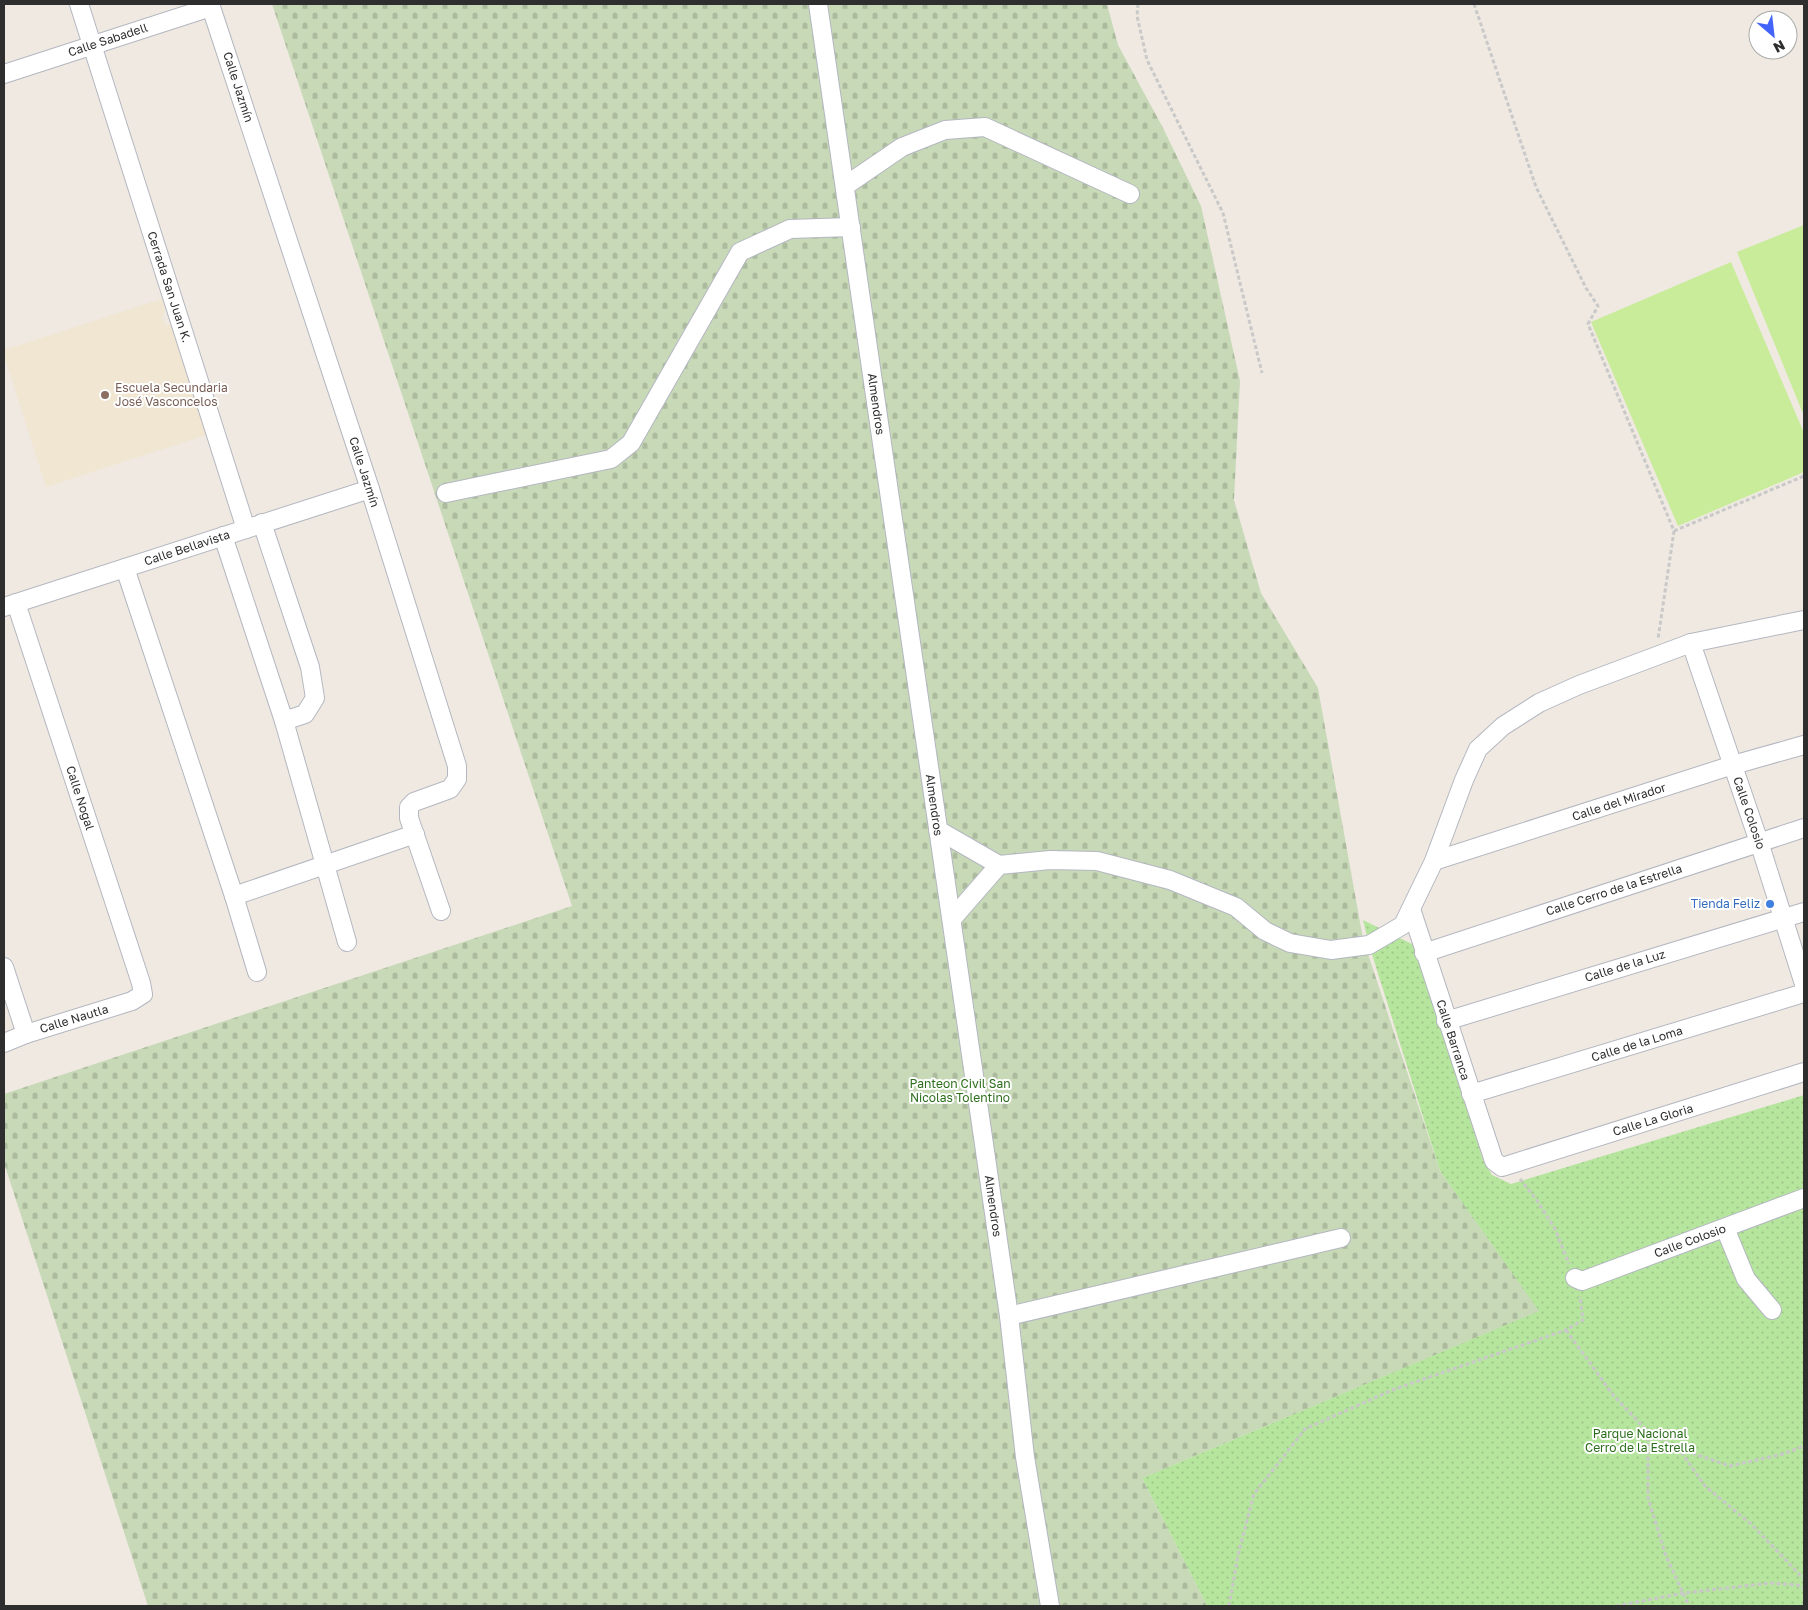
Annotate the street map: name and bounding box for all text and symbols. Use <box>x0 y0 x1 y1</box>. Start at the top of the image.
north arrow <box>1748 10 1798 60</box>
street label: Calle Sabadell <box>66 20 150 59</box>
text: N <box>1771 37 1788 57</box>
street label: Calle Jazmín <box>220 50 257 124</box>
street label: Cerrada San Juan K. <box>144 229 195 344</box>
street label: Almendros <box>865 372 888 436</box>
place label: Escuela Secundaria José Vasconcelos <box>115 380 228 409</box>
marker: Escuela Secundaria José Vasconcelos <box>99 389 111 401</box>
street label: Calle Jazmín <box>346 435 383 509</box>
street label: Calle Bellavista <box>142 527 232 568</box>
street label: Calle Nogal <box>63 764 98 832</box>
street label: Almendros <box>923 773 946 837</box>
street label: Calle Colosio <box>1730 775 1769 851</box>
street label: Calle del Mirador <box>1570 779 1668 824</box>
street label: Calle Cerro de la Estrella <box>1544 860 1684 919</box>
place label: Tienda Feliz <box>1691 896 1760 911</box>
marker: Tienda Feliz <box>1764 898 1776 910</box>
street label: Calle de la Luz <box>1583 946 1667 985</box>
street label: Calle Barranca <box>1433 998 1474 1082</box>
street label: Calle Nautla <box>38 1001 110 1036</box>
street label: Calle de la Loma <box>1589 1022 1684 1065</box>
park label: Panteon Civil San Nicolas Tolentino <box>909 1076 1011 1105</box>
street label: Calle La Gloria <box>1611 1100 1695 1139</box>
street label: Almendros <box>982 1174 1005 1238</box>
street label: Calle Colosio <box>1652 1221 1728 1260</box>
park label: Parque Nacional Cerro de la Estrella <box>1585 1426 1695 1455</box>

